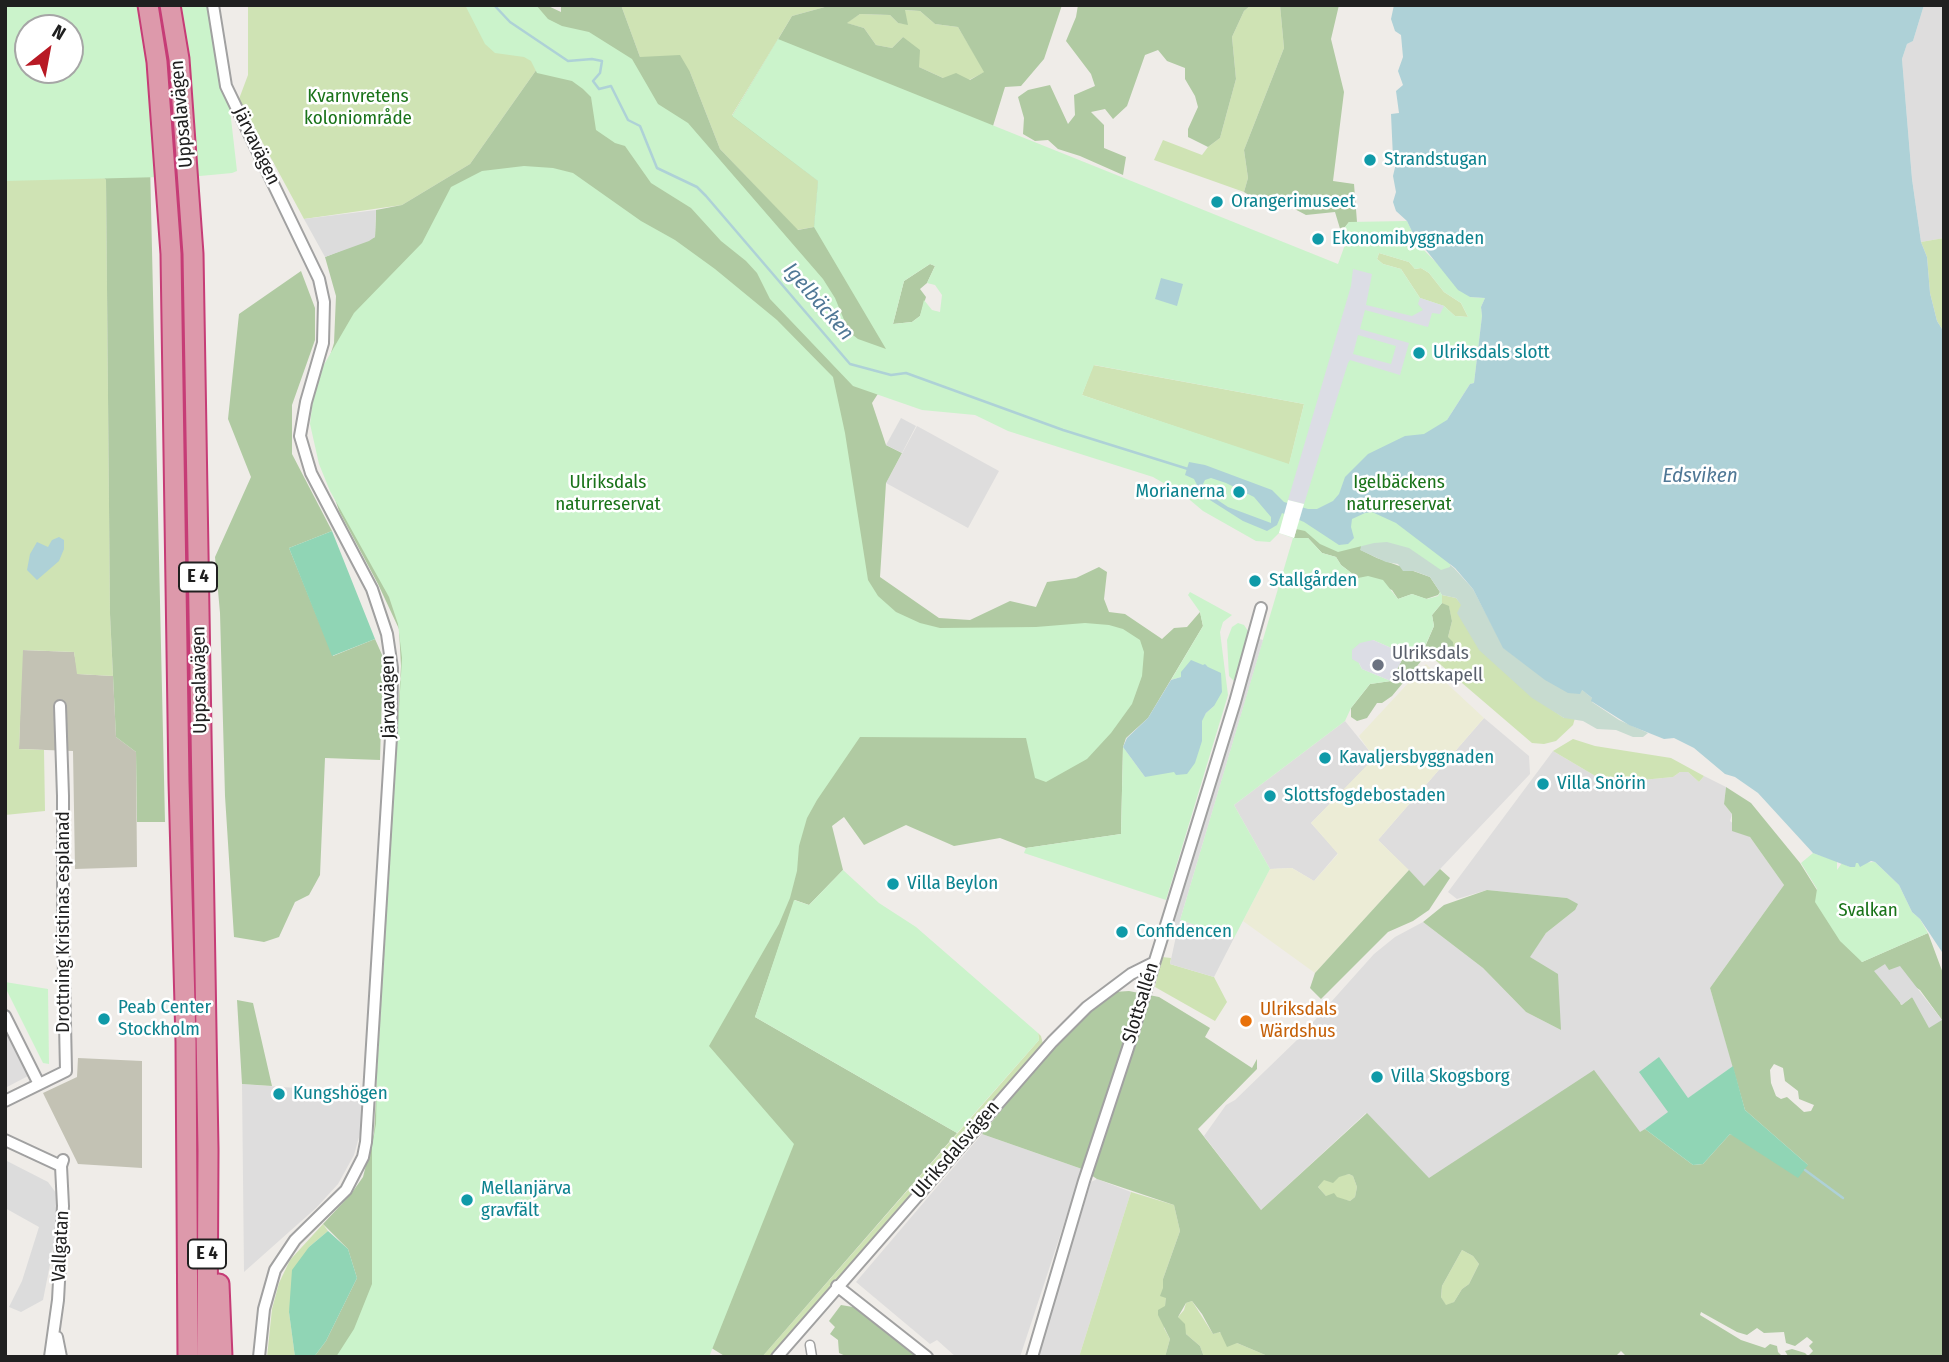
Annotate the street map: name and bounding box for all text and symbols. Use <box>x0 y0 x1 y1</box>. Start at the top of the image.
north arrow <box>14 14 84 84</box>
text: N <box>48 19 70 45</box>
street label: Uppsalavägen <box>166 59 198 169</box>
park label: Kvarnvretens koloniområde <box>304 86 412 130</box>
street label: Järvavägen <box>227 103 285 189</box>
place label: Strandstugan <box>1384 149 1487 171</box>
marker: Strandstugan <box>1362 152 1378 168</box>
place label: Orangerimuseet <box>1231 191 1355 213</box>
marker: Orangerimuseet <box>1209 194 1225 210</box>
place label: Ekonomibyggnaden <box>1332 228 1484 250</box>
marker: Ekonomibyggnaden <box>1310 231 1326 247</box>
water label: Igelbäcken <box>778 258 858 346</box>
place label: Ulriksdals slott <box>1433 342 1550 364</box>
marker: Ulriksdals slott <box>1411 345 1427 361</box>
water label: Edsviken <box>1662 463 1738 489</box>
park label: Ulriksdals naturreservat <box>555 472 661 516</box>
park label: Igelbäckens naturreservat <box>1346 472 1452 516</box>
place label: Morianerna <box>1135 481 1225 503</box>
marker: Morianerna <box>1231 484 1247 500</box>
road number: E 4 <box>179 562 217 592</box>
place label: Stallgården <box>1269 570 1357 592</box>
marker: Stallgården <box>1247 573 1263 589</box>
street label: Uppsalavägen <box>188 626 212 734</box>
place label: Ulriksdals slottskapell <box>1392 643 1483 687</box>
street label: Järvavägen <box>377 655 401 739</box>
marker: Ulriksdals slottskapell <box>1370 657 1386 673</box>
place label: Kavaljersbyggnaden <box>1339 747 1494 769</box>
marker: Kavaljersbyggnaden <box>1317 750 1333 766</box>
place label: Villa Snörin <box>1557 773 1646 795</box>
marker: Villa Snörin <box>1535 776 1551 792</box>
place label: Slottsfogdebostaden <box>1284 785 1446 807</box>
marker: Slottsfogdebostaden <box>1262 788 1278 804</box>
street label: Drottning Kristinas esplanad <box>53 811 75 1033</box>
place label: Villa Beylon <box>907 873 998 895</box>
marker: Villa Beylon <box>885 876 901 892</box>
park label: Svalkan <box>1838 900 1898 922</box>
place label: Confidencen <box>1136 921 1232 943</box>
marker: Confidencen <box>1114 924 1130 940</box>
street label: Slottsallén <box>1118 960 1164 1046</box>
place label: Peab Center Stockholm <box>118 997 211 1041</box>
place label: Ulriksdals Wärdshus <box>1260 999 1337 1043</box>
marker: Peab Center Stockholm <box>96 1011 112 1027</box>
marker: Ulriksdals Wärdshus <box>1238 1013 1254 1029</box>
place label: Villa Skogsborg <box>1391 1066 1510 1088</box>
marker: Villa Skogsborg <box>1369 1069 1385 1085</box>
place label: Kungshögen <box>293 1083 388 1105</box>
marker: Kungshögen <box>271 1086 287 1102</box>
street label: Ulriksdalsvägen <box>907 1096 1005 1204</box>
place label: Mellanjärva gravfält <box>481 1178 571 1222</box>
marker: Mellanjärva gravfält <box>459 1192 475 1208</box>
street label: Vallgatan <box>48 1210 74 1282</box>
road number: E 4 <box>188 1240 226 1268</box>

